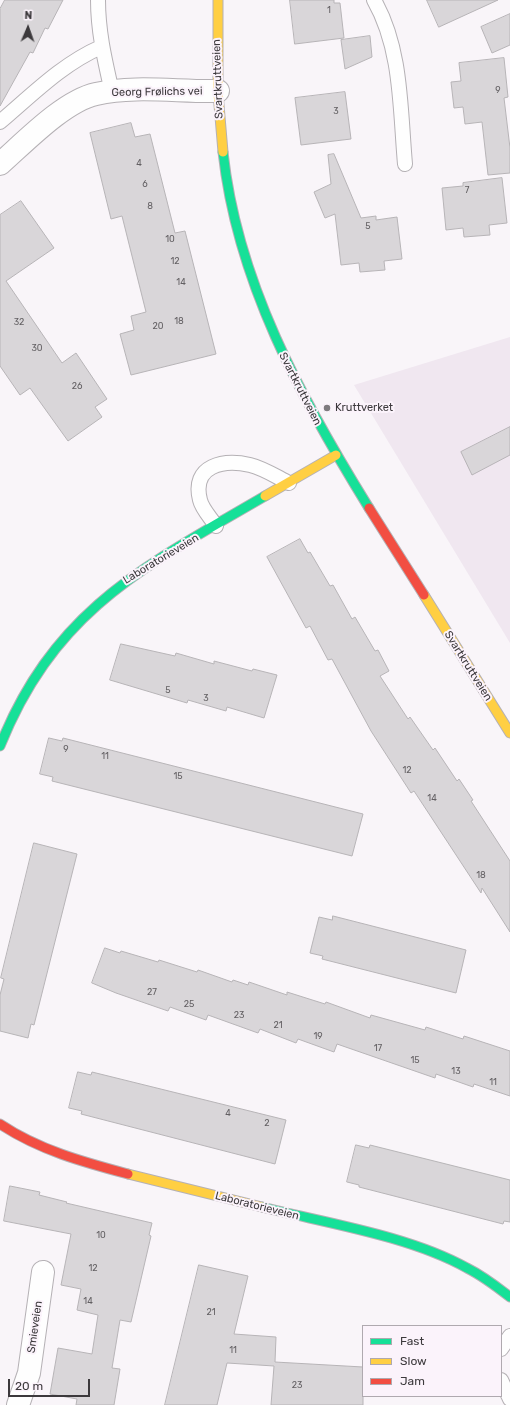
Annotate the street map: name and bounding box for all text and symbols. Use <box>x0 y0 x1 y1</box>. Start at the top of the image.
house number: 1 <box>327 5 331 15</box>
north arrow <box>8 8 48 48</box>
text: N <box>24 9 33 22</box>
street label: Svartkruttveien <box>210 39 226 119</box>
street label: Georg Frølichs vei <box>111 85 203 99</box>
house number: 9 <box>495 85 501 95</box>
house number: 3 <box>333 106 339 116</box>
house number: 4 <box>136 158 142 168</box>
house number: 6 <box>142 179 148 189</box>
house number: 7 <box>465 185 469 195</box>
house number: 8 <box>147 201 153 211</box>
house number: 5 <box>365 221 371 231</box>
house number: 10 <box>165 234 175 244</box>
house number: 12 <box>170 256 180 266</box>
house number: 14 <box>176 277 186 287</box>
house number: 18 <box>174 316 184 326</box>
house number: 32 <box>14 317 24 327</box>
house number: 20 <box>153 321 163 331</box>
house number: 30 <box>31 343 43 353</box>
street label: Svartkruttveien <box>276 350 324 428</box>
house number: 26 <box>72 381 82 391</box>
place label: Kruttverket <box>335 401 393 415</box>
marker: Kruttverket <box>322 403 332 413</box>
street label: Laboratorieveien <box>121 531 201 587</box>
street label: Svartkruttveien <box>441 629 495 703</box>
house number: 5 <box>165 685 171 695</box>
house number: 3 <box>203 693 209 703</box>
house number: 9 <box>63 744 69 754</box>
house number: 11 <box>101 751 109 761</box>
house number: 12 <box>402 765 412 775</box>
house number: 15 <box>173 771 183 781</box>
house number: 14 <box>427 793 437 803</box>
house number: 18 <box>476 870 486 880</box>
house number: 27 <box>147 987 157 997</box>
house number: 25 <box>184 999 194 1009</box>
house number: 23 <box>234 1010 244 1020</box>
house number: 21 <box>273 1020 283 1030</box>
house number: 19 <box>313 1031 323 1041</box>
house number: 17 <box>374 1043 382 1053</box>
house number: 15 <box>410 1055 420 1065</box>
house number: 13 <box>451 1066 461 1076</box>
house number: 11 <box>489 1077 497 1087</box>
house number: 4 <box>225 1108 231 1118</box>
house number: 2 <box>264 1118 270 1128</box>
street label: Laboratorieveien <box>214 1189 300 1223</box>
house number: 10 <box>96 1230 106 1240</box>
house number: 12 <box>88 1263 98 1273</box>
house number: 14 <box>83 1296 93 1306</box>
street label: Smieveien <box>25 1300 45 1354</box>
house number: 21 <box>206 1307 216 1317</box>
legend <box>362 1325 502 1397</box>
text: Fast <box>400 1334 424 1348</box>
house number: 11 <box>229 1345 237 1355</box>
text: Slow <box>400 1354 427 1368</box>
scale bar <box>10 1371 92 1397</box>
text: Jam <box>400 1374 425 1388</box>
text: 20 m <box>15 1379 43 1393</box>
house number: 23 <box>292 1380 302 1390</box>

